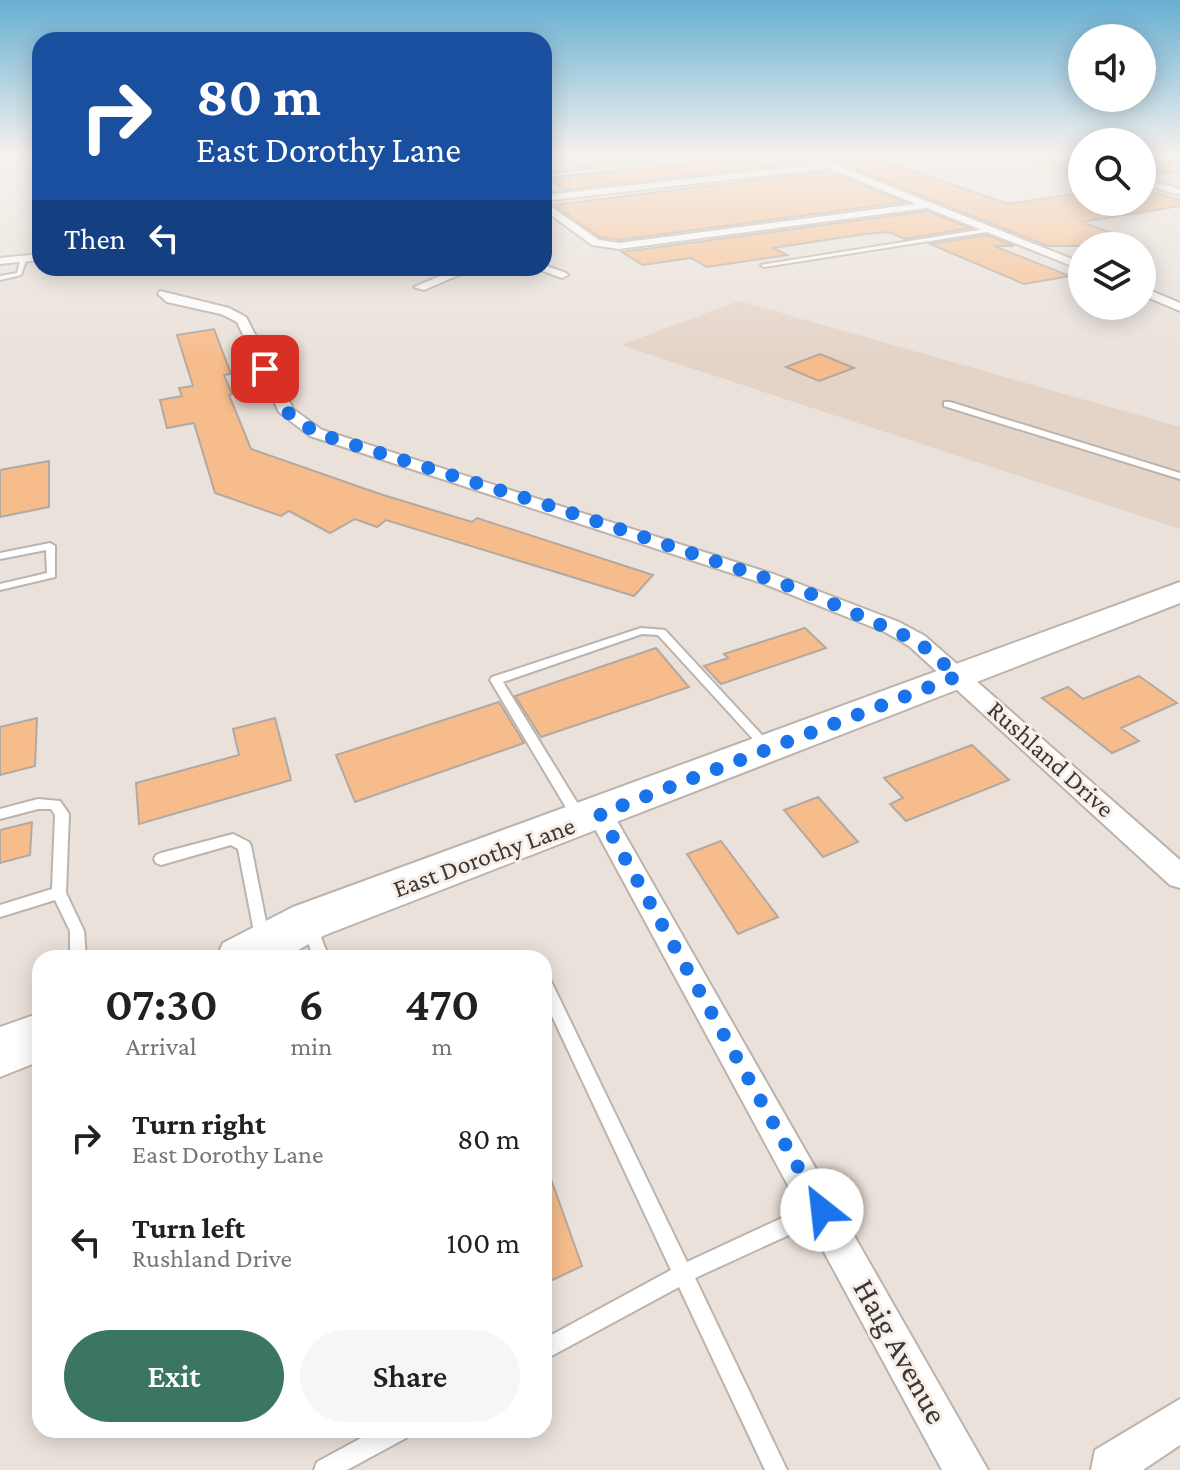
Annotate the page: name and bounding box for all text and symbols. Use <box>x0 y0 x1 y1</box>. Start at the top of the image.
map controls <box>1068 24 1156 320</box>
button: sound <box>1068 24 1156 112</box>
icon: right <box>64 64 168 168</box>
text: 80 m <box>196 65 321 127</box>
button: search <box>1068 128 1156 216</box>
text: East Dorothy Lane <box>196 130 461 170</box>
icon: left <box>142 216 186 260</box>
text: Then <box>64 222 126 255</box>
button: layers <box>1068 232 1156 320</box>
pin <box>231 335 299 403</box>
icon: arrive <box>243 347 287 391</box>
street label: Rushland Drive <box>982 695 1120 823</box>
street label: East Dorothy Lane <box>389 811 579 903</box>
text: 07:30 <box>105 977 218 1030</box>
text: 6 <box>299 977 324 1030</box>
text: 470 <box>405 977 479 1030</box>
text: Arrival <box>126 1032 197 1061</box>
text: min <box>290 1032 332 1061</box>
text: m <box>432 1032 452 1061</box>
text: Turn right <box>132 1107 266 1140</box>
icon: right <box>64 1116 108 1160</box>
text: 80 m <box>457 1122 520 1155</box>
text: East Dorothy Lane <box>132 1140 323 1169</box>
position arrow <box>780 1168 864 1252</box>
text: Turn left <box>132 1211 245 1244</box>
icon: left <box>64 1220 108 1264</box>
text: 100 m <box>446 1226 520 1259</box>
text: Rushland Drive <box>132 1244 292 1273</box>
street label: Haig Avenue <box>846 1272 956 1430</box>
button: Exit <box>64 1330 284 1422</box>
button: Share <box>300 1330 520 1422</box>

